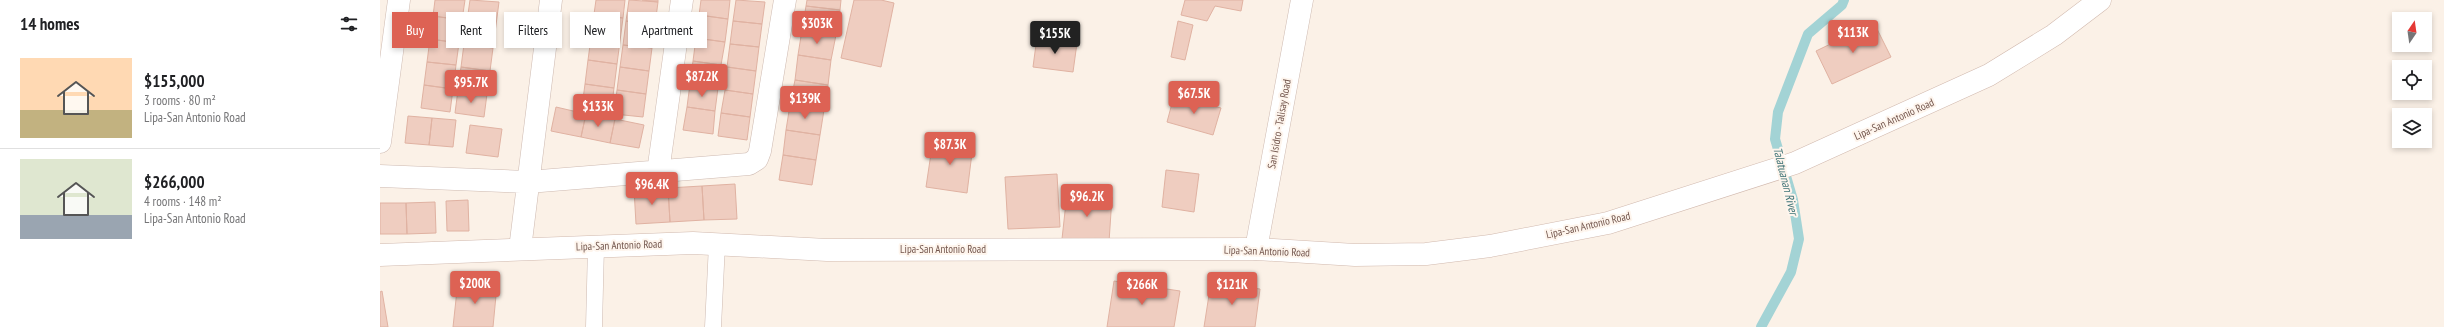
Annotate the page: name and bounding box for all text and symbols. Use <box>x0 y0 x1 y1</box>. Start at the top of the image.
pin: $303K <box>789 11 845 45</box>
chip: Buy <box>392 12 438 48</box>
chip: Rent <box>446 12 496 48</box>
chip: Filters <box>504 12 562 48</box>
chip: New <box>570 12 620 48</box>
chip: Apartment <box>628 12 707 48</box>
north arrow <box>2392 12 2432 52</box>
map controls <box>2392 12 2432 148</box>
text: 14 homes <box>20 13 79 35</box>
icon: filters <box>338 13 360 35</box>
text: $303K <box>801 15 833 32</box>
pin: $113K <box>1825 20 1881 54</box>
pin: $155K <box>1027 21 1083 55</box>
text: $113K <box>1837 24 1869 41</box>
text: $155K <box>1039 25 1071 42</box>
button: locate <box>2392 60 2432 100</box>
pin: $87.2K <box>669 64 735 98</box>
text: $87.2K <box>685 68 719 85</box>
text: $155,000 <box>144 70 205 92</box>
pin: $95.7K <box>438 70 504 104</box>
icon: home <box>52 74 100 122</box>
text: $95.7K <box>454 74 488 91</box>
street label: San Isidro - Talisay Road <box>1264 78 1294 170</box>
pin: $67.5K <box>1161 81 1227 115</box>
text: $67.5K <box>1177 85 1211 102</box>
pin: $139K <box>777 86 833 120</box>
text: $139K <box>789 90 821 107</box>
text: 3 rooms · 80 m² <box>144 92 216 109</box>
pin: $133K <box>570 94 626 128</box>
street label: Lipa-San Antonio Road <box>1852 95 1936 143</box>
text: $133K <box>582 98 614 115</box>
button: layers <box>2392 108 2432 148</box>
text: Lipa-San Antonio Road <box>144 109 246 126</box>
pin: $87.3K <box>917 132 983 166</box>
text: $87.3K <box>933 136 967 153</box>
water label: Talatuanan River <box>1770 146 1802 218</box>
text: $266,000 <box>144 171 205 193</box>
pin: $96.4K <box>619 172 685 206</box>
icon: home <box>52 175 100 223</box>
text: $96.4K <box>635 176 669 193</box>
pin: $96.2K <box>1054 184 1120 218</box>
text: $96.2K <box>1070 188 1104 205</box>
text: 4 rooms · 148 m² <box>144 193 222 210</box>
street label: Lipa-San Antonio Road <box>1544 208 1632 242</box>
text: Lipa-San Antonio Road <box>144 210 246 227</box>
street label: Lipa-San Antonio Road <box>576 236 662 253</box>
street label: Lipa-San Antonio Road <box>900 242 986 256</box>
street label: Lipa-San Antonio Road <box>1224 243 1310 260</box>
pin: $200K <box>447 271 503 305</box>
pin: $266K <box>1114 272 1170 306</box>
pin: $121K <box>1204 272 1260 306</box>
text: $200K <box>459 275 491 292</box>
text: $266K <box>1126 276 1158 293</box>
text: $121K <box>1216 276 1248 293</box>

